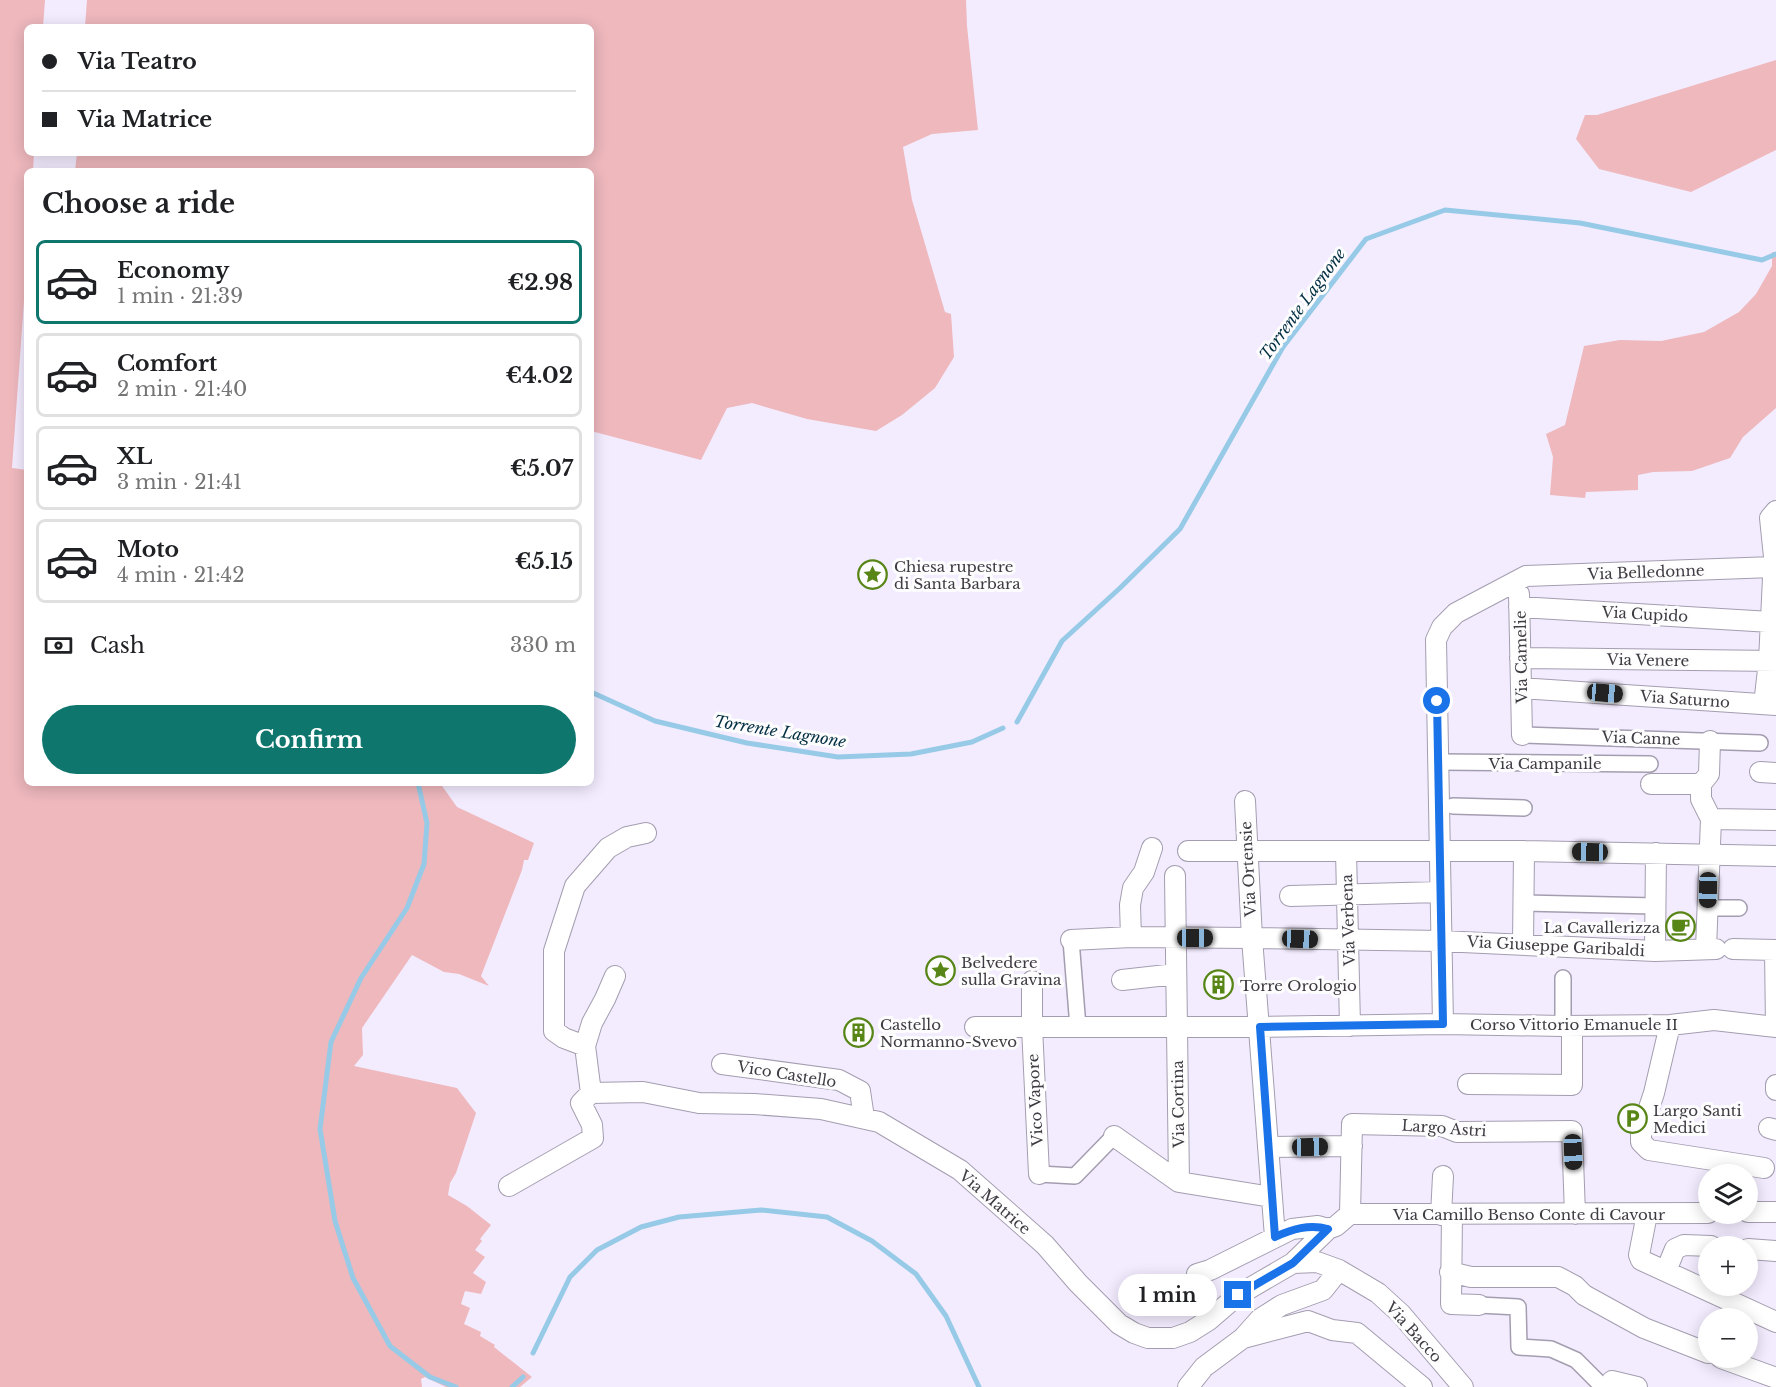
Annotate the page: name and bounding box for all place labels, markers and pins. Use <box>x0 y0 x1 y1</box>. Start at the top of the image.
place label: Chiesa rupestre di Santa Barbara <box>894 557 1021 593</box>
place icon: Chiesa rupestre di Santa Barbara <box>857 559 889 591</box>
cafe icon: La Cavallerizza <box>1665 911 1697 943</box>
place label: La Cavallerizza <box>1544 918 1661 937</box>
place label: Belvedere sulla Gravina <box>961 953 1062 989</box>
place icon: Belvedere sulla Gravina <box>924 955 956 987</box>
building icon: Torre Orologio <box>1203 969 1235 1001</box>
place label: Torre Orologio <box>1240 976 1357 995</box>
place label: Castello Normanno-Svevo <box>880 1015 1017 1051</box>
building icon: Castello Normanno-Svevo <box>843 1017 875 1049</box>
place label: Largo Santi Medici <box>1653 1101 1742 1137</box>
parking icon: Largo Santi Medici <box>1616 1103 1648 1135</box>

